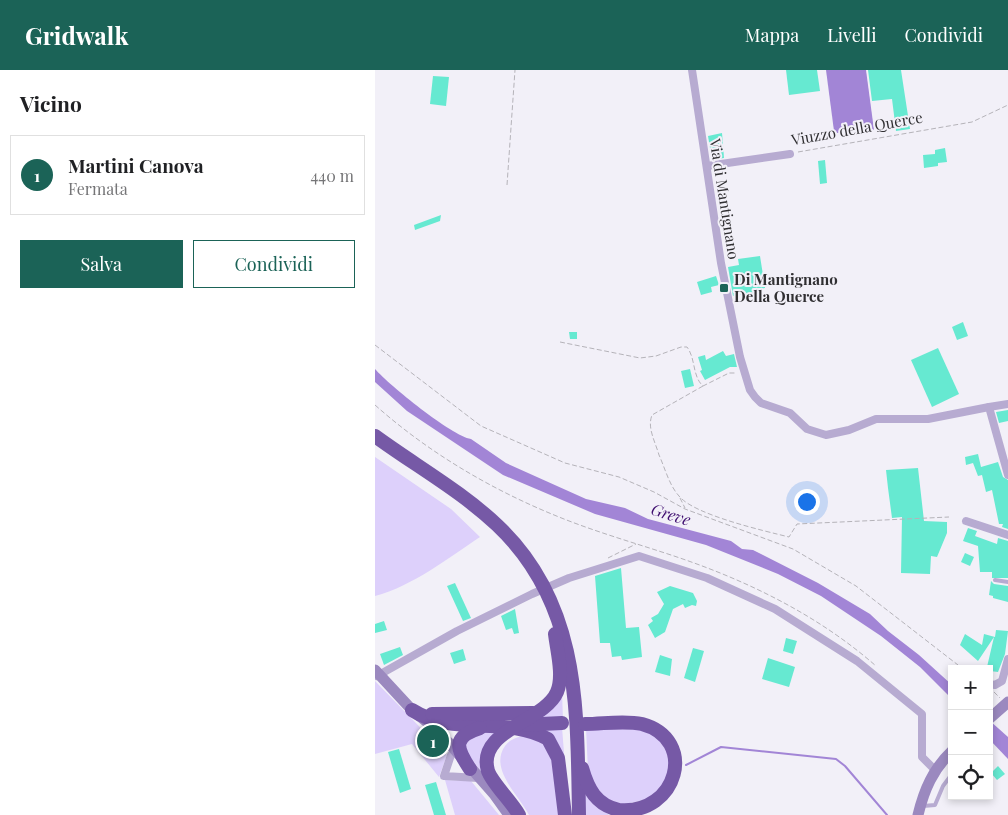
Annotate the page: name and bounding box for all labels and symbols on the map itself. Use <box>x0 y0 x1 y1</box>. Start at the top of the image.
street label: Viuzzo della Querce <box>789 107 924 150</box>
street label: Via di Mantignano <box>705 136 744 261</box>
place label: Di Mantignano Della Querce <box>734 269 838 306</box>
marker: Di Mantignano Della Querce <box>718 282 730 294</box>
your location <box>794 489 820 515</box>
water label: Greve <box>649 498 693 530</box>
pin: 1 <box>417 722 449 760</box>

